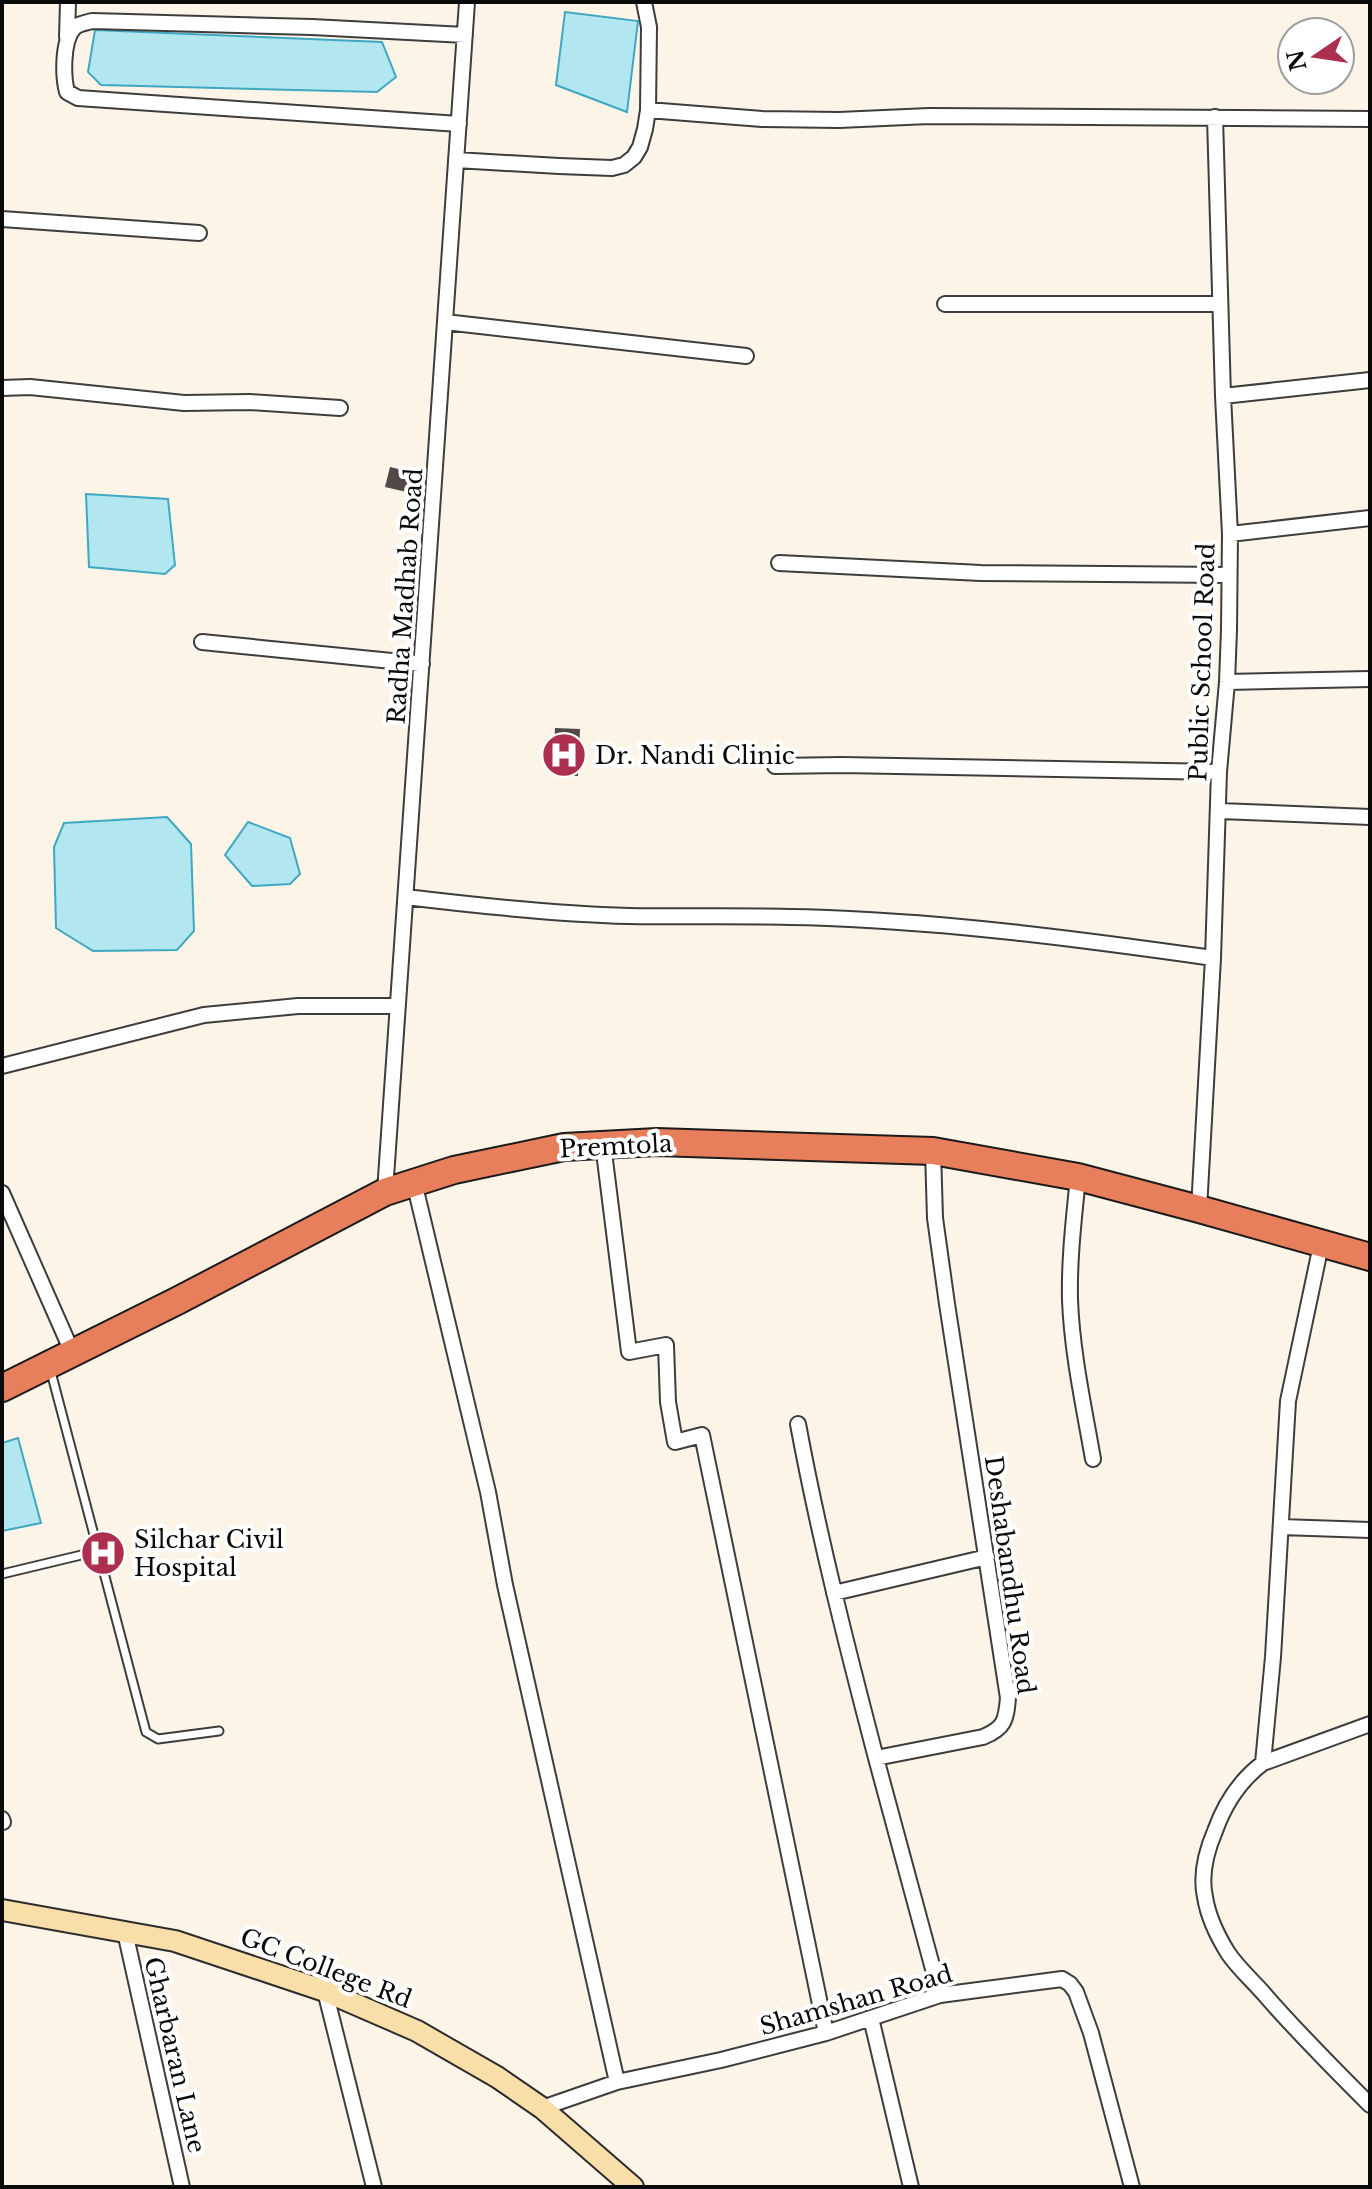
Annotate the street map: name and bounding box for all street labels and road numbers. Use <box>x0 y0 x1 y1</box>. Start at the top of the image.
street label: Radha Madhab Road <box>382 467 428 725</box>
street label: Public School Road <box>1183 542 1221 782</box>
street label: Premtola <box>559 1129 674 1163</box>
street label: Deshabandhu Road <box>979 1454 1041 1696</box>
street label: GC College Rd <box>236 1922 416 2014</box>
street label: Gharbaran Lane <box>138 1954 212 2156</box>
street label: Shamshan Road <box>756 1959 956 2041</box>

